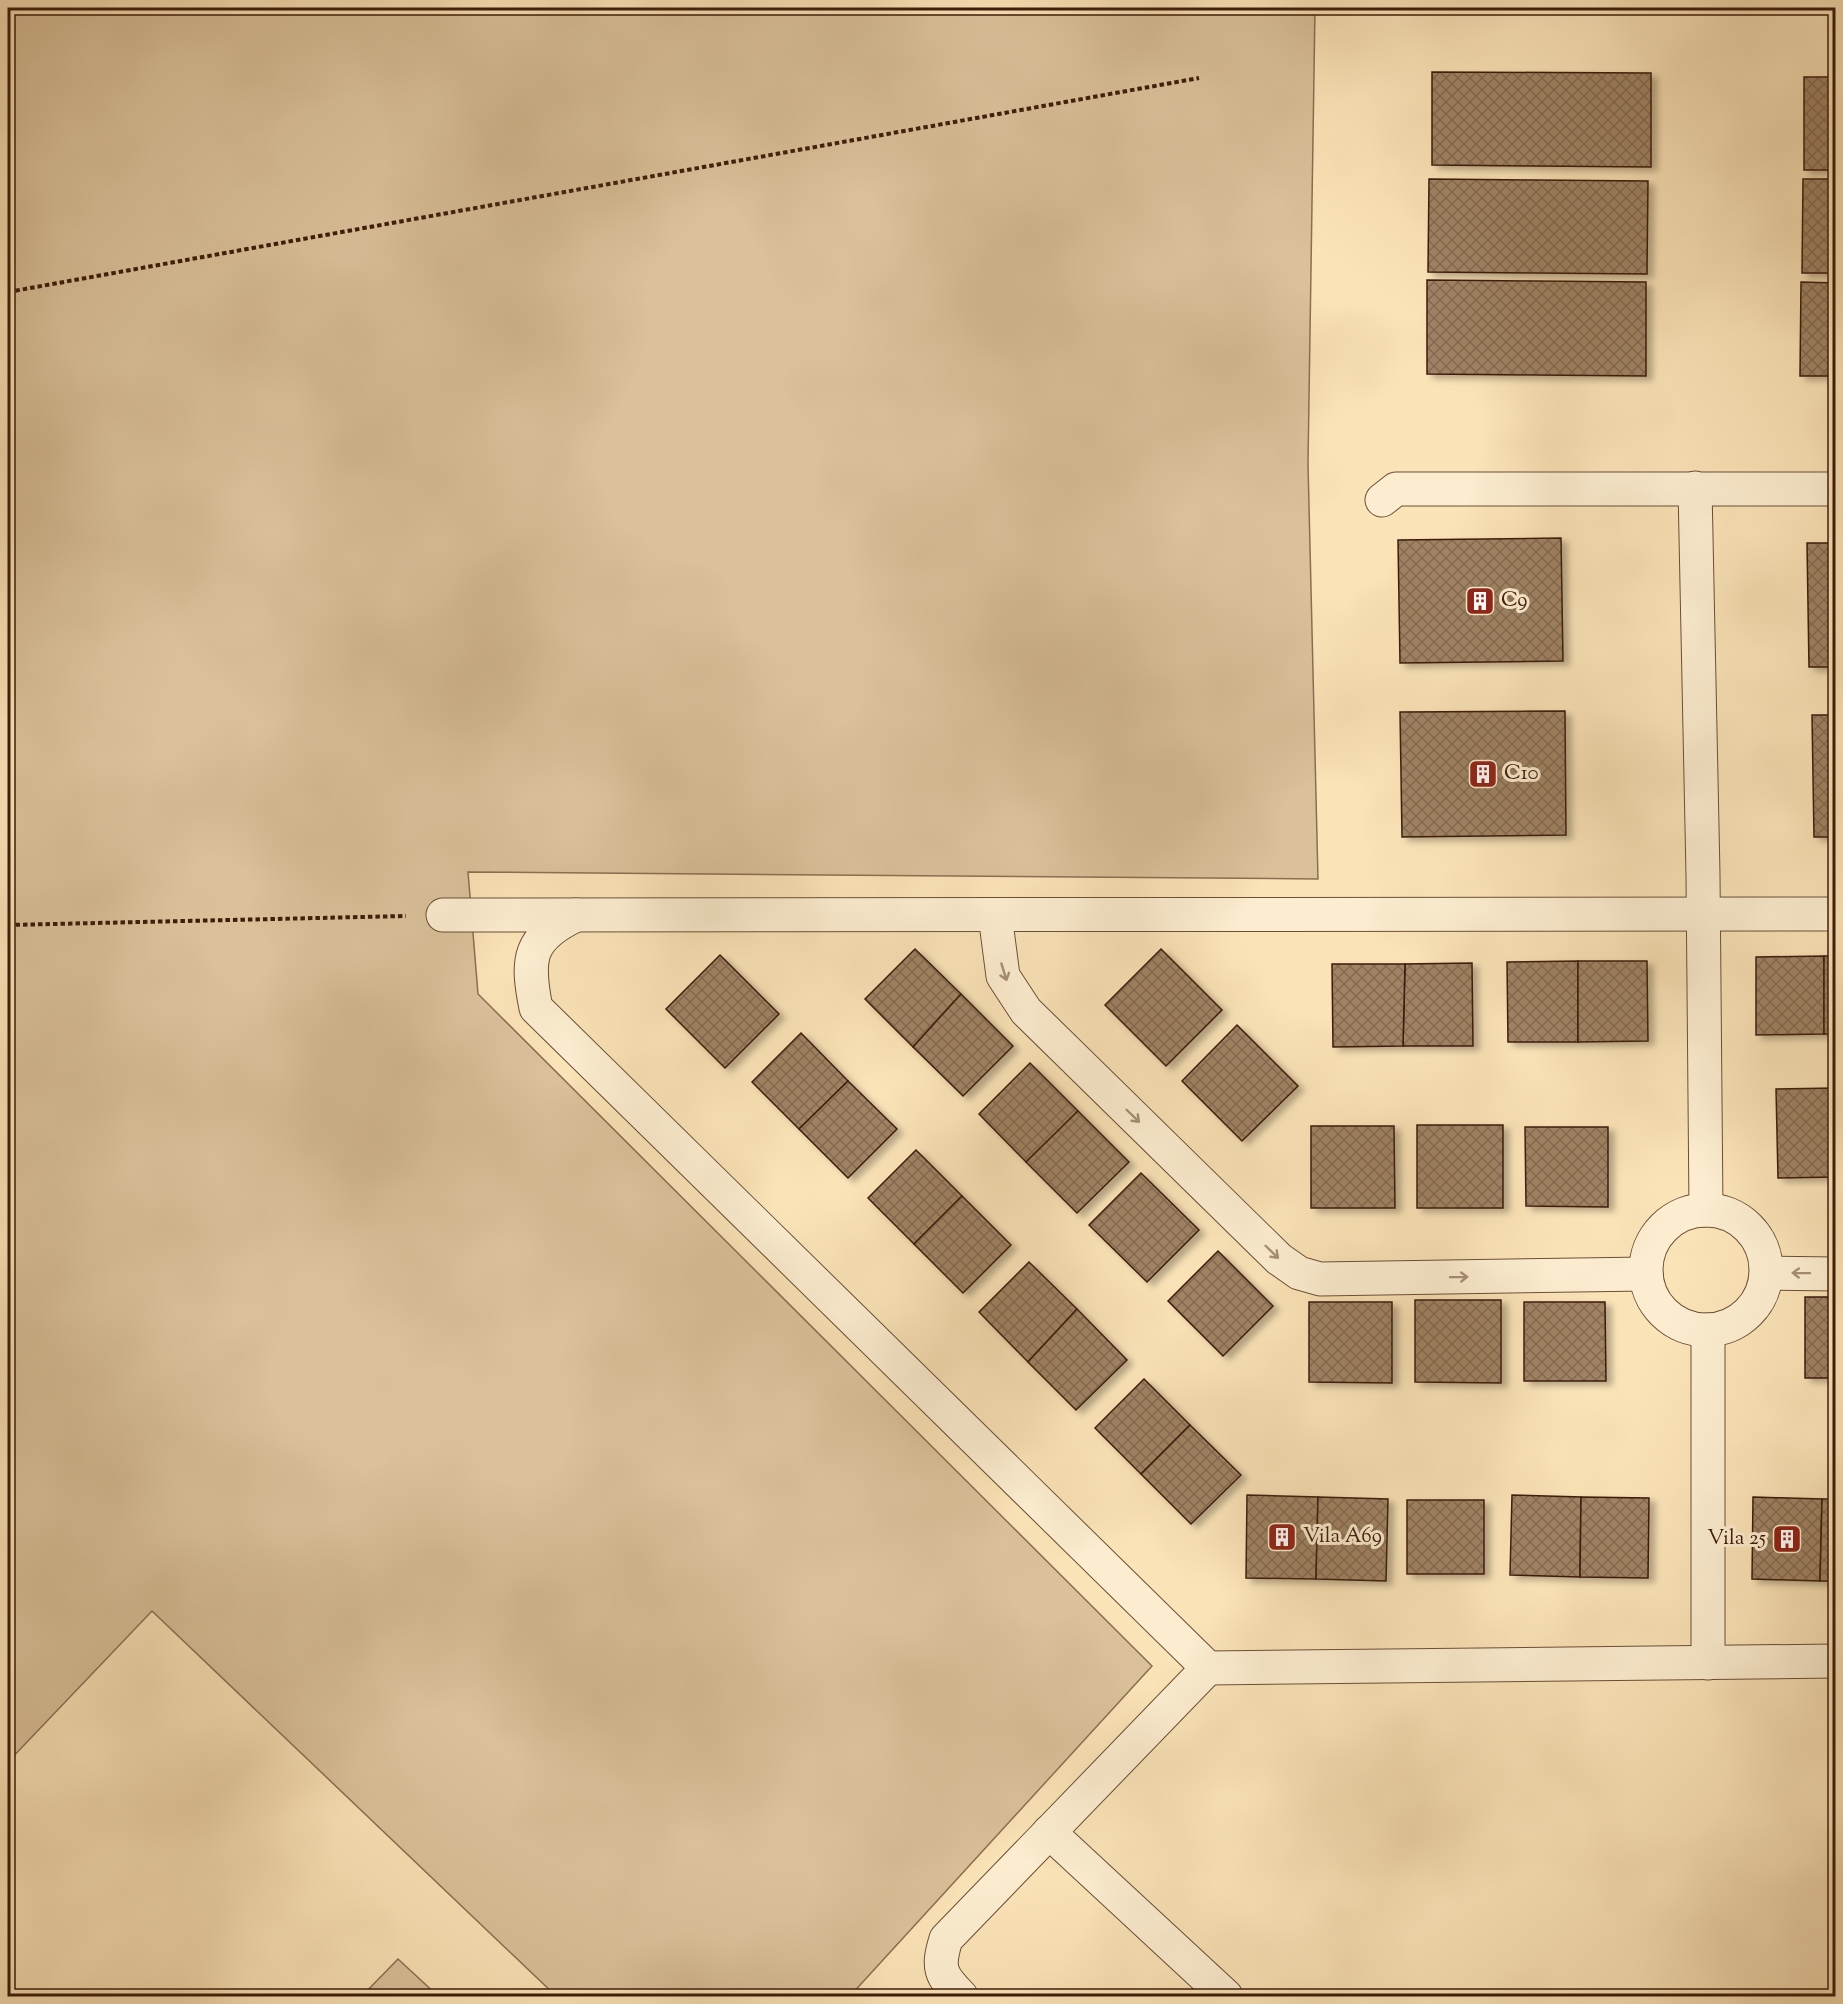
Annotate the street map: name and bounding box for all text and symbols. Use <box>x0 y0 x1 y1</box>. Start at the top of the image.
building icon: C9 <box>1464 585 1496 617</box>
place label: C9 <box>1501 586 1528 616</box>
building icon: C10 <box>1467 758 1499 790</box>
place label: C10 <box>1504 759 1539 789</box>
one-way arrow <box>999 962 1010 981</box>
one-way arrow <box>1125 1109 1140 1123</box>
one-way arrow <box>1265 1245 1280 1260</box>
one-way arrow <box>1792 1268 1812 1279</box>
one-way arrow <box>1449 1271 1469 1283</box>
building icon: Vila A69 <box>1266 1521 1298 1553</box>
place label: Vila A69 <box>1303 1522 1382 1552</box>
building icon: Vila 25 <box>1771 1523 1803 1555</box>
place label: Vila 25 <box>1707 1524 1766 1554</box>

